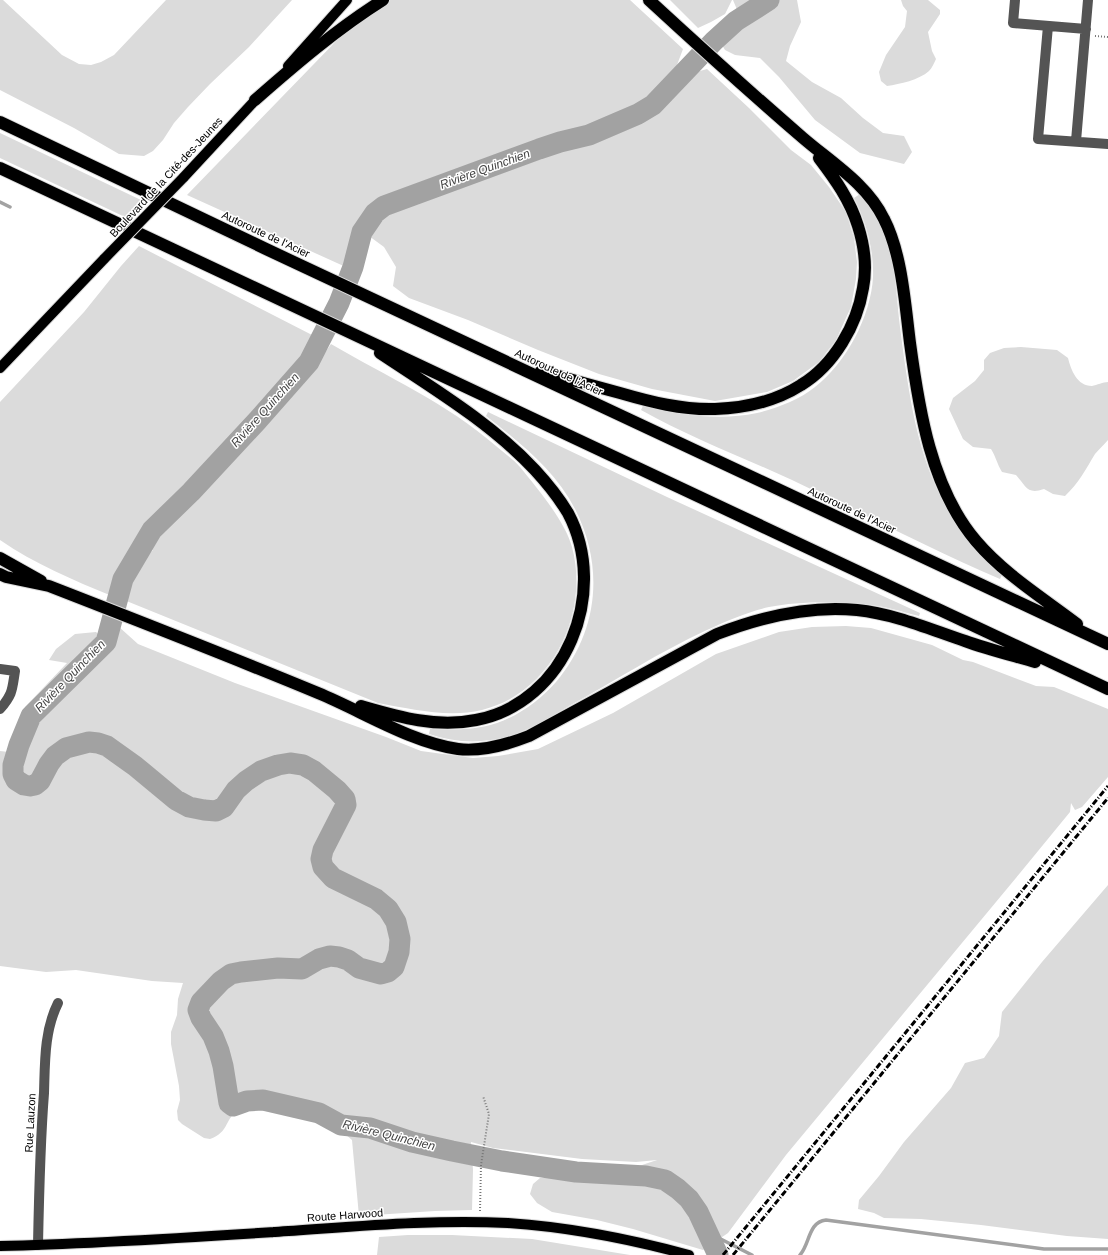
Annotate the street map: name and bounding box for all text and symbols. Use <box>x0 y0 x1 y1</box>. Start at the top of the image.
street label: Boulevard de la Cité-des-Jeunes <box>107 114 225 239</box>
water label: Rivière Quinchien <box>438 146 532 192</box>
street label: Autoroute de l'Acier <box>220 208 312 260</box>
street label: Autoroute de l'Acier <box>513 346 605 398</box>
water label: Rivière Quinchien <box>228 370 302 450</box>
street label: Autoroute de l'Acier <box>806 484 898 536</box>
water label: Rivière Quinchien <box>32 637 108 715</box>
street label: Rue Lauzon <box>22 1093 38 1153</box>
water label: Rivière Quinchien <box>341 1117 437 1153</box>
street label: Route Harwood <box>306 1206 384 1224</box>

